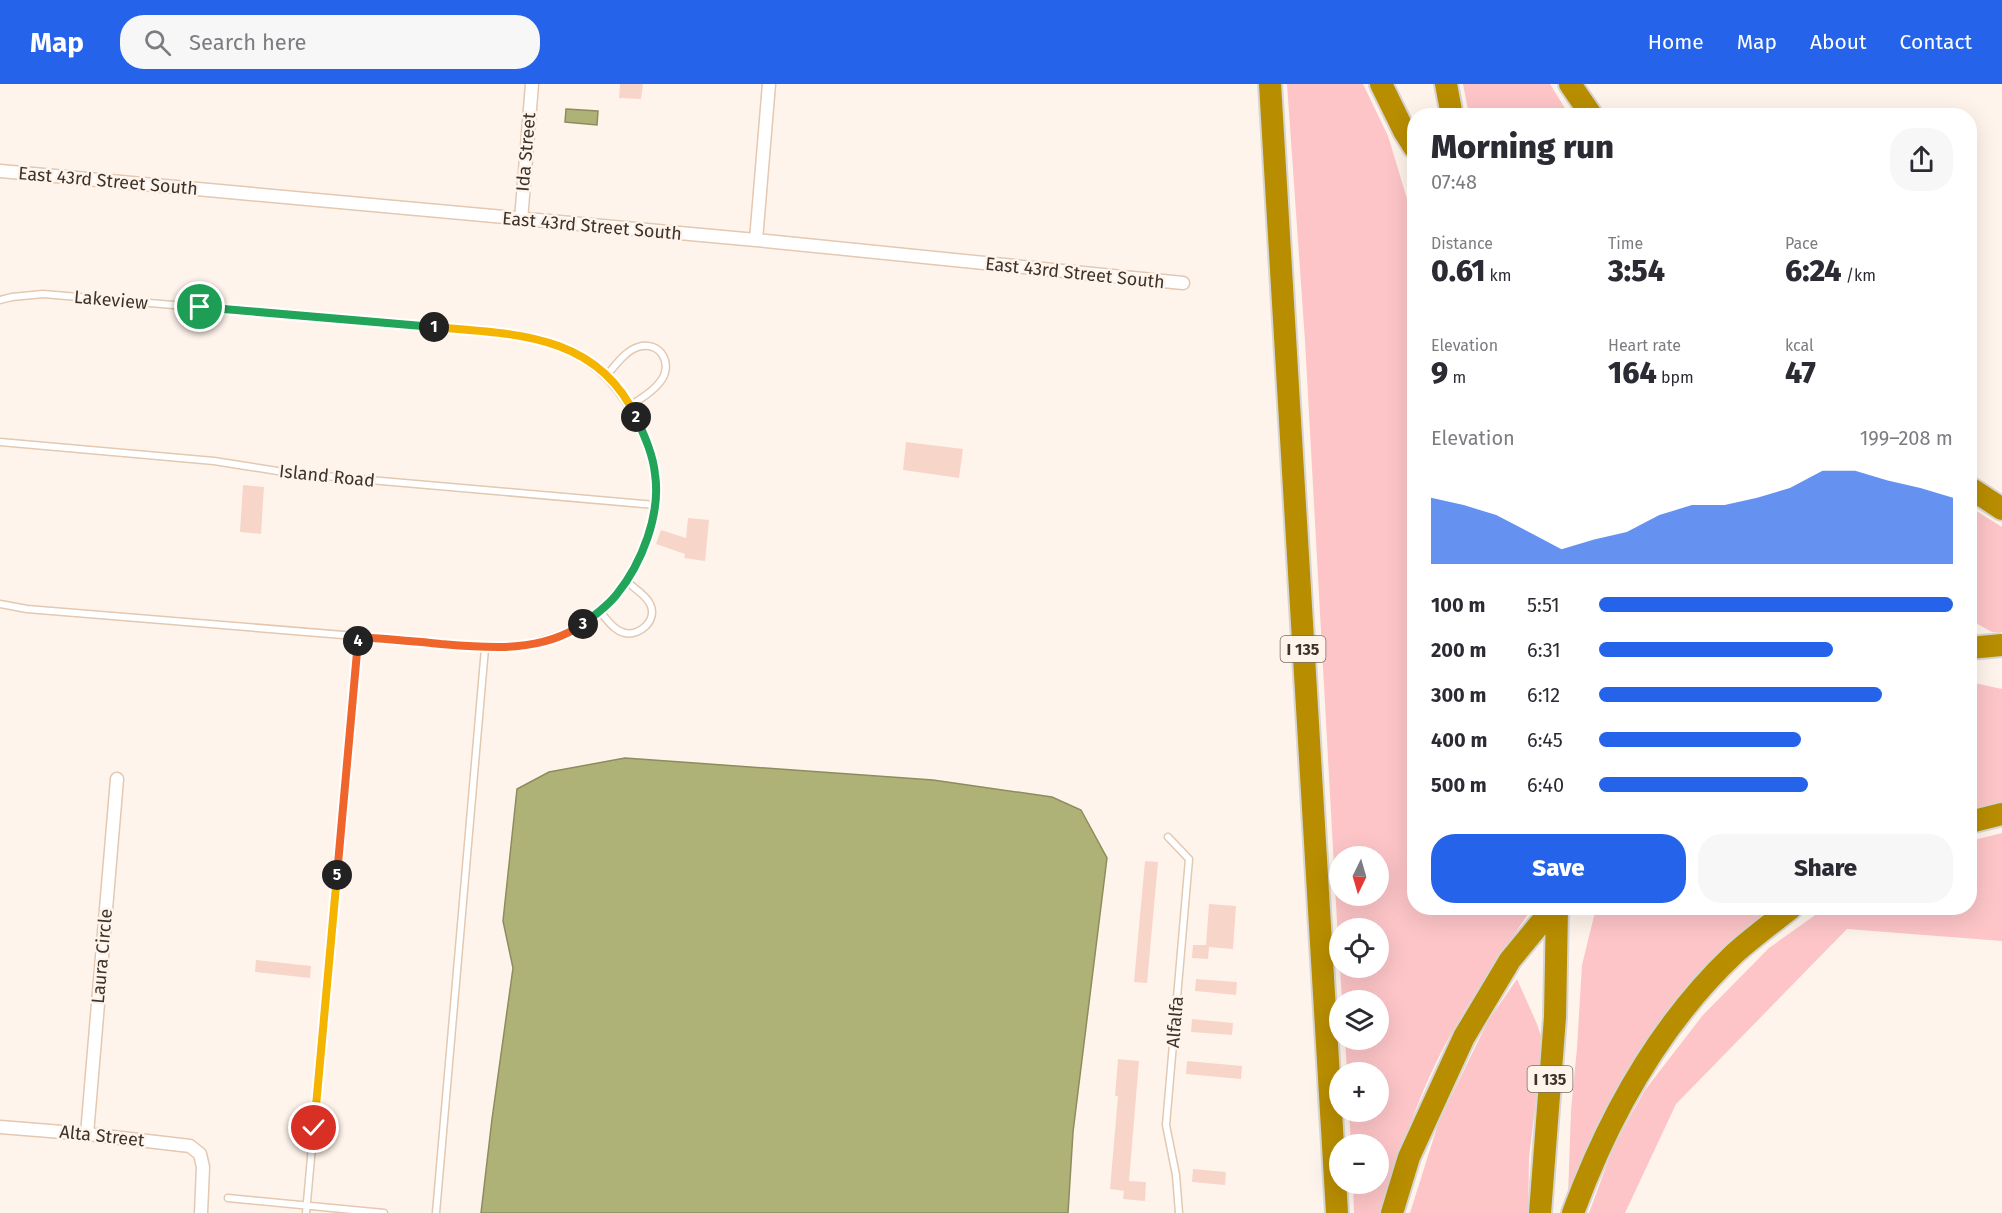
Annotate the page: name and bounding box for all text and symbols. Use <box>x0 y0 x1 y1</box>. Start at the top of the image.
search box <box>120 15 540 69</box>
text: Map <box>30 26 84 59</box>
icon: search <box>141 26 174 59</box>
text: Search here <box>189 29 307 56</box>
text: Home <box>1648 29 1704 55</box>
text: Map <box>1737 29 1777 55</box>
text: About <box>1810 29 1867 55</box>
text: Contact <box>1900 29 1972 55</box>
street label: Ida Street <box>512 111 540 193</box>
text: Morning run <box>1431 127 1614 167</box>
button: share <box>1890 128 1953 191</box>
street label: East 43rd Street South <box>17 162 199 200</box>
text: 07:48 <box>1431 170 1477 194</box>
street label: East 43rd Street South <box>501 207 683 245</box>
text: Distance <box>1431 234 1493 253</box>
text: Time <box>1608 234 1643 253</box>
text: Pace <box>1785 234 1818 253</box>
street label: East 43rd Street South <box>984 253 1166 293</box>
text: 0.61 <box>1431 253 1485 289</box>
text: 3:54 <box>1608 253 1665 289</box>
text: 6:24 <box>1785 253 1841 289</box>
text: km <box>1485 266 1512 285</box>
text: /km <box>1841 266 1876 285</box>
pin <box>174 281 225 332</box>
street label: Lakeview <box>73 286 149 314</box>
icon: arrive <box>183 290 216 323</box>
pin: 1 <box>419 312 449 342</box>
text: 1 <box>430 317 438 336</box>
text: Elevation <box>1431 336 1498 355</box>
text: Heart rate <box>1608 336 1681 355</box>
text: kcal <box>1785 336 1814 355</box>
text: 9 <box>1431 355 1448 391</box>
text: 164 <box>1608 355 1657 391</box>
text: 47 <box>1785 355 1816 391</box>
text: m <box>1448 368 1466 387</box>
text: bpm <box>1657 368 1694 387</box>
pin: 2 <box>621 402 651 432</box>
text: 2 <box>632 407 640 426</box>
text: Elevation <box>1431 426 1515 450</box>
text: 199–208 m <box>1860 426 1953 450</box>
street label: Island Road <box>278 460 376 492</box>
text: 100 m <box>1431 593 1485 617</box>
text: 5:51 <box>1527 593 1560 617</box>
pin: 3 <box>568 609 598 639</box>
text: 3 <box>579 614 587 633</box>
pin: 4 <box>343 626 373 656</box>
text: 4 <box>353 631 363 650</box>
road number: I 135 <box>1280 636 1326 662</box>
text: 200 m <box>1431 638 1486 662</box>
text: 6:31 <box>1527 638 1561 662</box>
text: 300 m <box>1431 683 1486 707</box>
text: 6:12 <box>1527 683 1560 707</box>
text: 400 m <box>1431 728 1487 752</box>
text: 6:45 <box>1527 728 1563 752</box>
text: 500 m <box>1431 773 1487 797</box>
text: 6:40 <box>1527 773 1564 797</box>
button: Save <box>1431 834 1686 903</box>
button: Share <box>1698 834 1953 903</box>
north arrow <box>1329 846 1389 906</box>
map controls <box>1329 846 1389 1194</box>
pin: 5 <box>322 860 352 890</box>
text: 5 <box>333 865 341 884</box>
street label: Laura Circle <box>87 908 117 1004</box>
button: locate <box>1329 918 1389 978</box>
button: layers <box>1329 990 1389 1050</box>
street label: Alfalfa <box>1162 995 1188 1049</box>
button: + <box>1329 1062 1389 1122</box>
road number: I 135 <box>1528 1066 1572 1092</box>
pin <box>288 1102 339 1153</box>
icon: check <box>297 1111 330 1144</box>
street label: Alta Street <box>58 1121 146 1151</box>
button: − <box>1329 1134 1389 1194</box>

